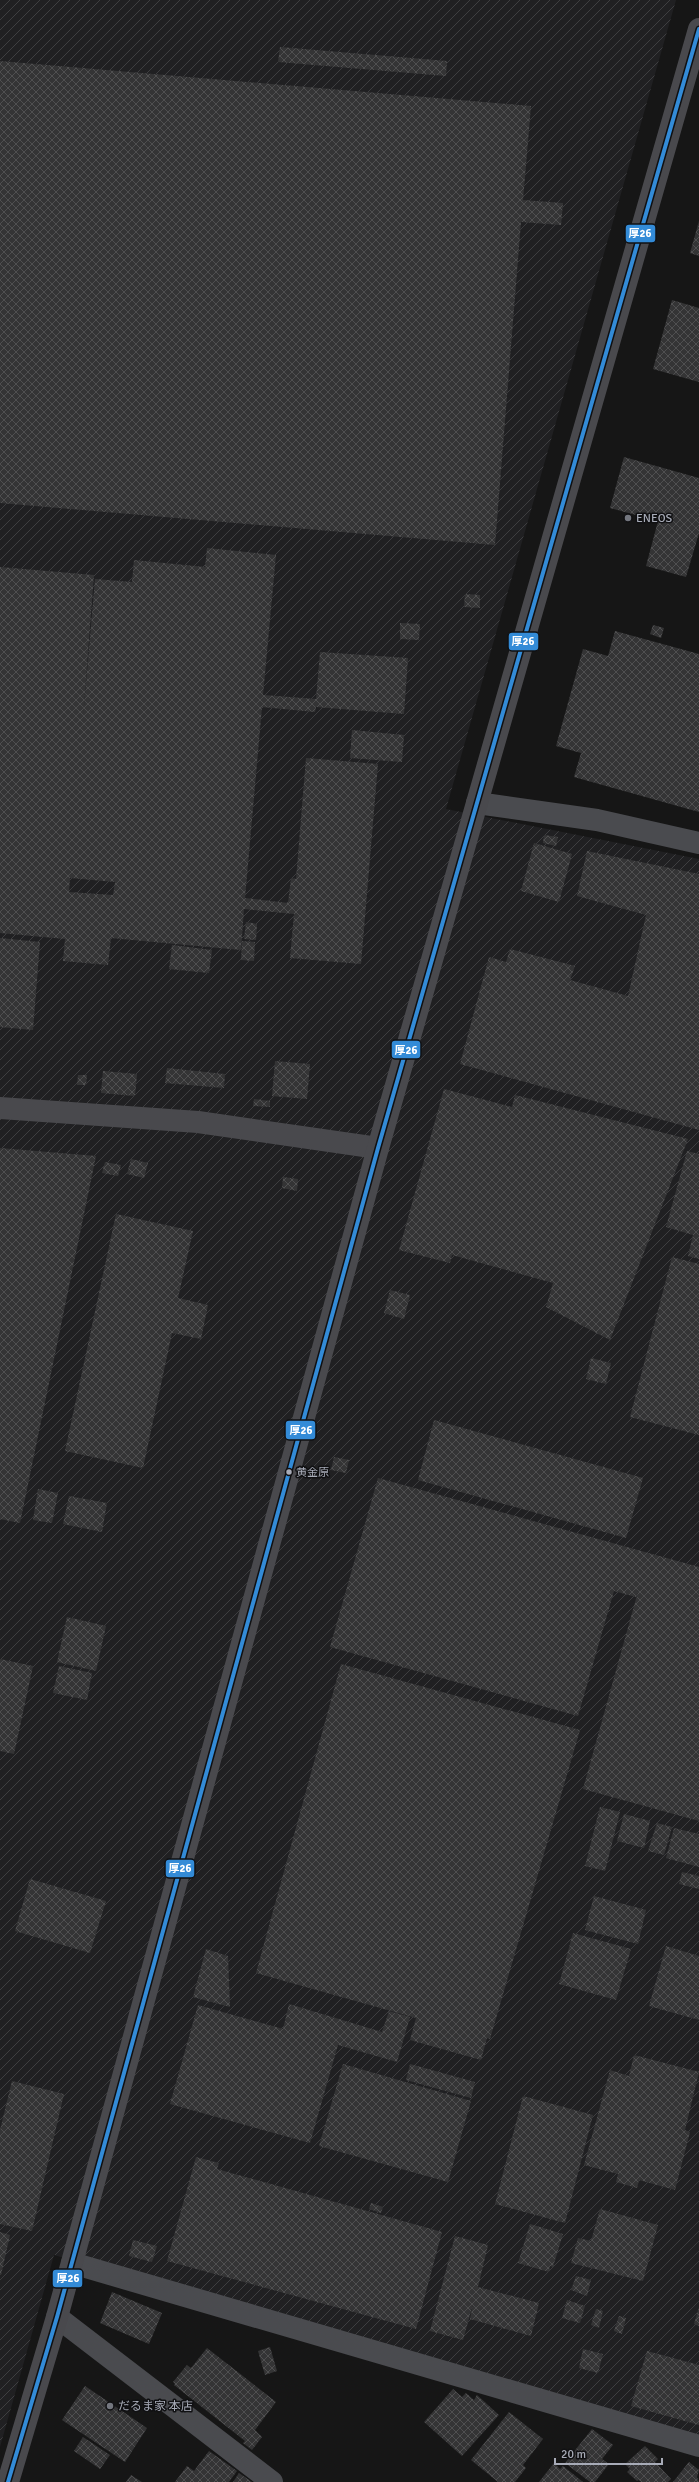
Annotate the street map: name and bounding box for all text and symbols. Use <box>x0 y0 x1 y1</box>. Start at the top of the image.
line badge: 厚26 <box>625 224 656 243</box>
text: 厚26 <box>629 227 651 240</box>
place label: ENEOS <box>636 511 673 526</box>
marker: ENEOS <box>623 513 633 523</box>
line badge: 厚26 <box>508 632 539 651</box>
text: 厚26 <box>512 635 534 648</box>
line badge: 厚26 <box>391 1040 421 1059</box>
text: 厚26 <box>395 1044 417 1057</box>
line badge: 厚26 <box>285 1420 316 1440</box>
text: 厚26 <box>290 1424 312 1437</box>
place label: 黄金原 <box>296 1466 329 1479</box>
marker: 黄金原 <box>284 1467 294 1477</box>
line badge: 厚26 <box>165 1859 195 1878</box>
text: 厚26 <box>169 1862 191 1875</box>
line badge: 厚26 <box>52 2269 83 2288</box>
text: 厚26 <box>57 2272 79 2285</box>
place label: だるま家 本店 <box>118 2399 193 2414</box>
marker: だるま家 本店 <box>105 2401 115 2411</box>
scale bar <box>555 2440 662 2466</box>
text: 20 m <box>561 2447 586 2462</box>

